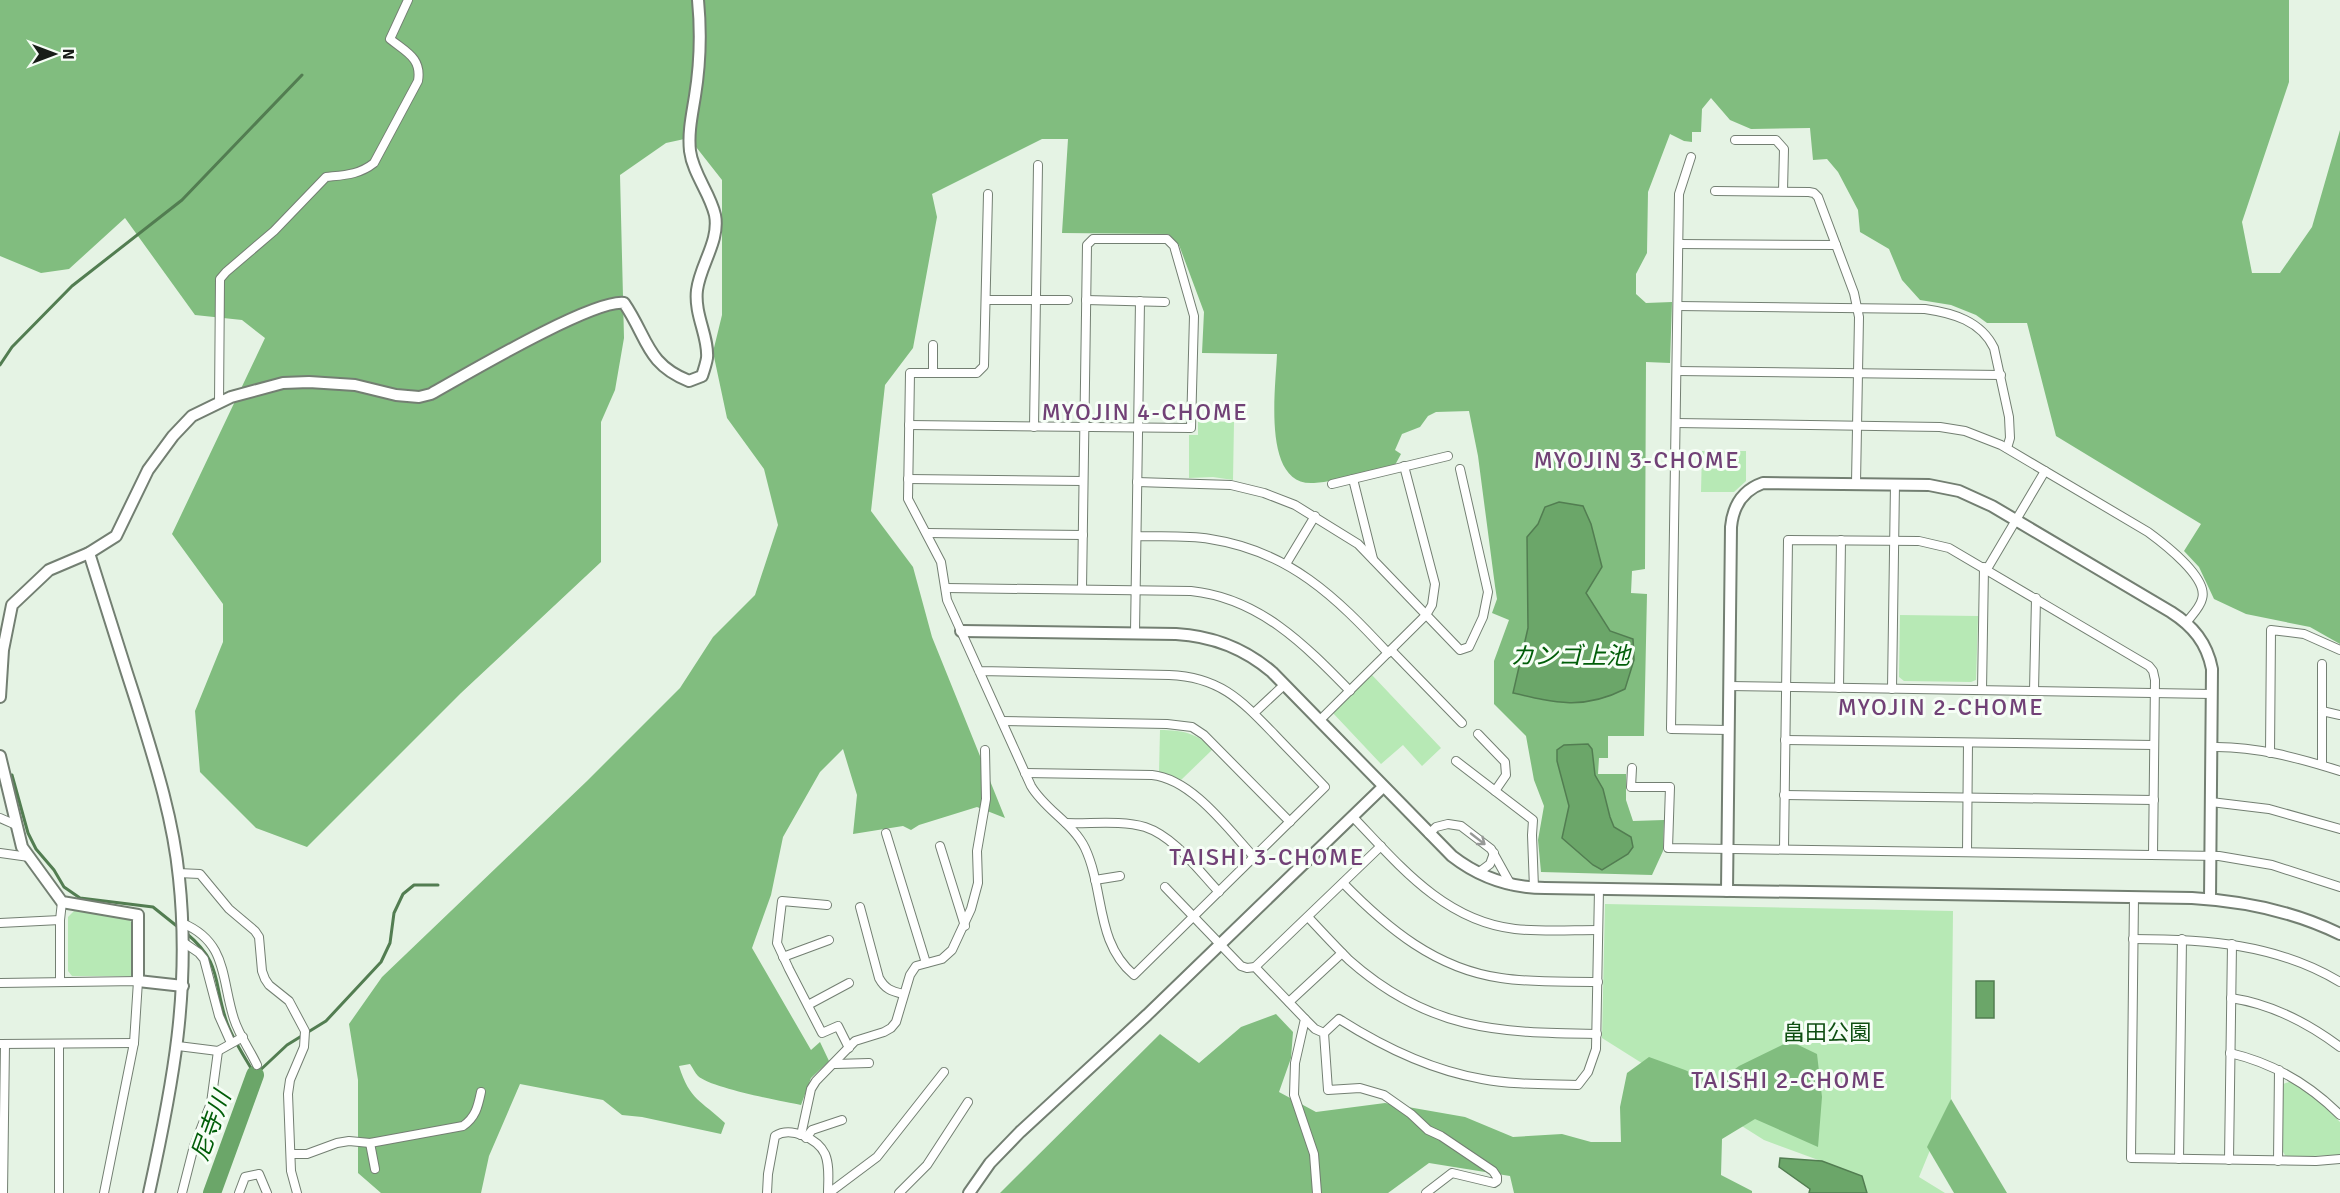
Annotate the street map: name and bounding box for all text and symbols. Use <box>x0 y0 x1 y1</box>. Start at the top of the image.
north arrow <box>24 24 84 84</box>
text: N <box>58 48 78 60</box>
district label: MYOJIN 4-CHOME <box>1042 397 1248 427</box>
district label: MYOJIN 3-CHOME <box>1534 445 1740 475</box>
water label: カンゴ上池 <box>1510 641 1632 671</box>
district label: MYOJIN 2-CHOME <box>1838 692 2044 722</box>
one-way arrow <box>1470 832 1486 845</box>
district label: TAISHI 3-CHOME <box>1169 842 1365 872</box>
park label: 畠田公園 <box>1783 1019 1871 1046</box>
district label: TAISHI 2-CHOME <box>1691 1065 1887 1095</box>
water label: 尼寺川 <box>185 1084 238 1165</box>

